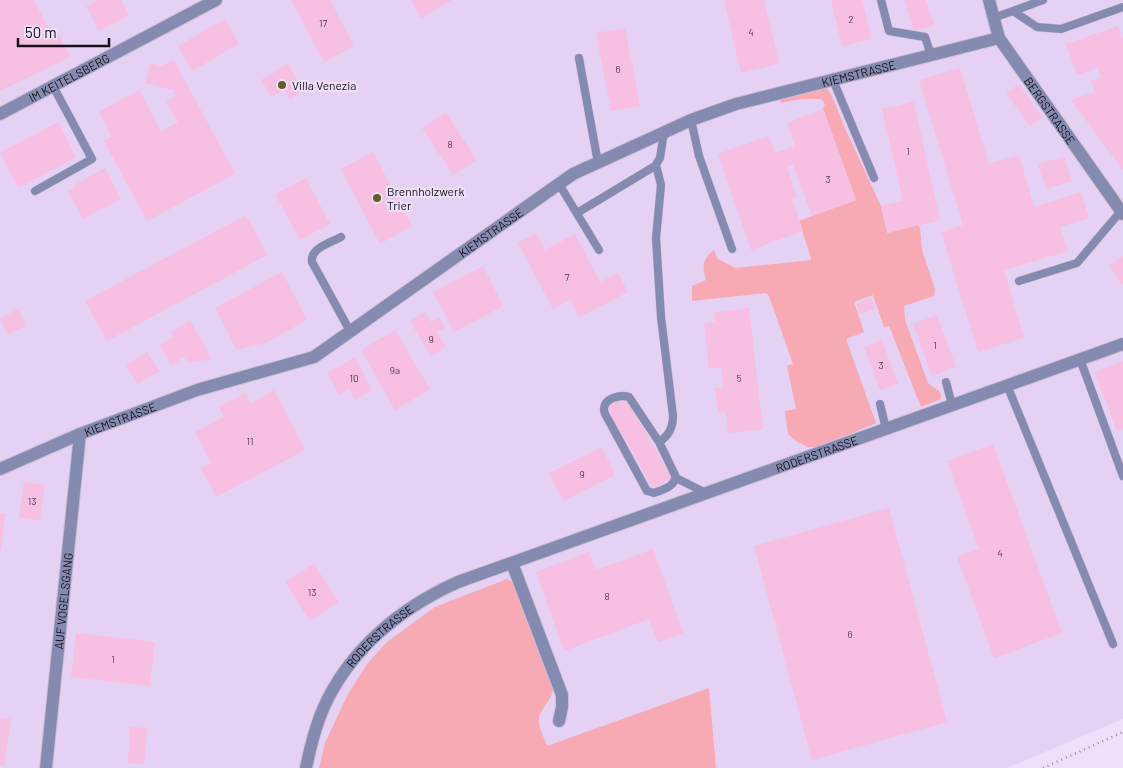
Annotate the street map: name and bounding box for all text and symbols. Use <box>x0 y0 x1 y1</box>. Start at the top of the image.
house number: 2 <box>848 13 854 25</box>
scale bar <box>18 15 109 47</box>
house number: 17 <box>319 17 327 29</box>
text: 50 m <box>25 23 57 41</box>
house number: 4 <box>748 26 754 38</box>
street label: IM KEITELSBERG <box>26 51 112 105</box>
street label: KIEMSTRASSE <box>820 57 897 89</box>
house number: 6 <box>615 63 621 75</box>
street label: BERGSTRASSE <box>1022 74 1079 147</box>
place label: Villa Venezia <box>292 78 356 92</box>
marker: Villa Venezia <box>276 79 288 91</box>
house number: 8 <box>447 138 453 150</box>
house number: 1 <box>906 145 910 157</box>
house number: 3 <box>825 173 831 185</box>
place label: Brennholzwerk Trier <box>387 184 464 212</box>
marker: Brennholzwerk Trier <box>371 192 383 204</box>
street label: KIEMSTRASSE <box>455 205 526 260</box>
house number: 7 <box>565 271 570 283</box>
house number: 9 <box>428 333 434 345</box>
house number: 1 <box>933 339 937 351</box>
house number: 3 <box>878 359 884 371</box>
house number: 9a <box>390 364 400 376</box>
house number: 10 <box>349 372 359 384</box>
house number: 5 <box>736 372 742 384</box>
street label: KIEMSTRASSE <box>82 399 158 439</box>
street label: RODERSTRASSE <box>774 432 860 475</box>
house number: 11 <box>246 435 254 447</box>
house number: 9 <box>579 468 585 480</box>
house number: 13 <box>28 495 36 507</box>
house number: 4 <box>997 547 1003 559</box>
street label: AUF VOGELSGANG <box>51 552 75 650</box>
house number: 13 <box>308 586 316 598</box>
house number: 8 <box>604 590 610 602</box>
street label: RODERSTRASSE <box>343 602 416 670</box>
house number: 6 <box>847 628 853 640</box>
house number: 1 <box>111 653 115 665</box>

